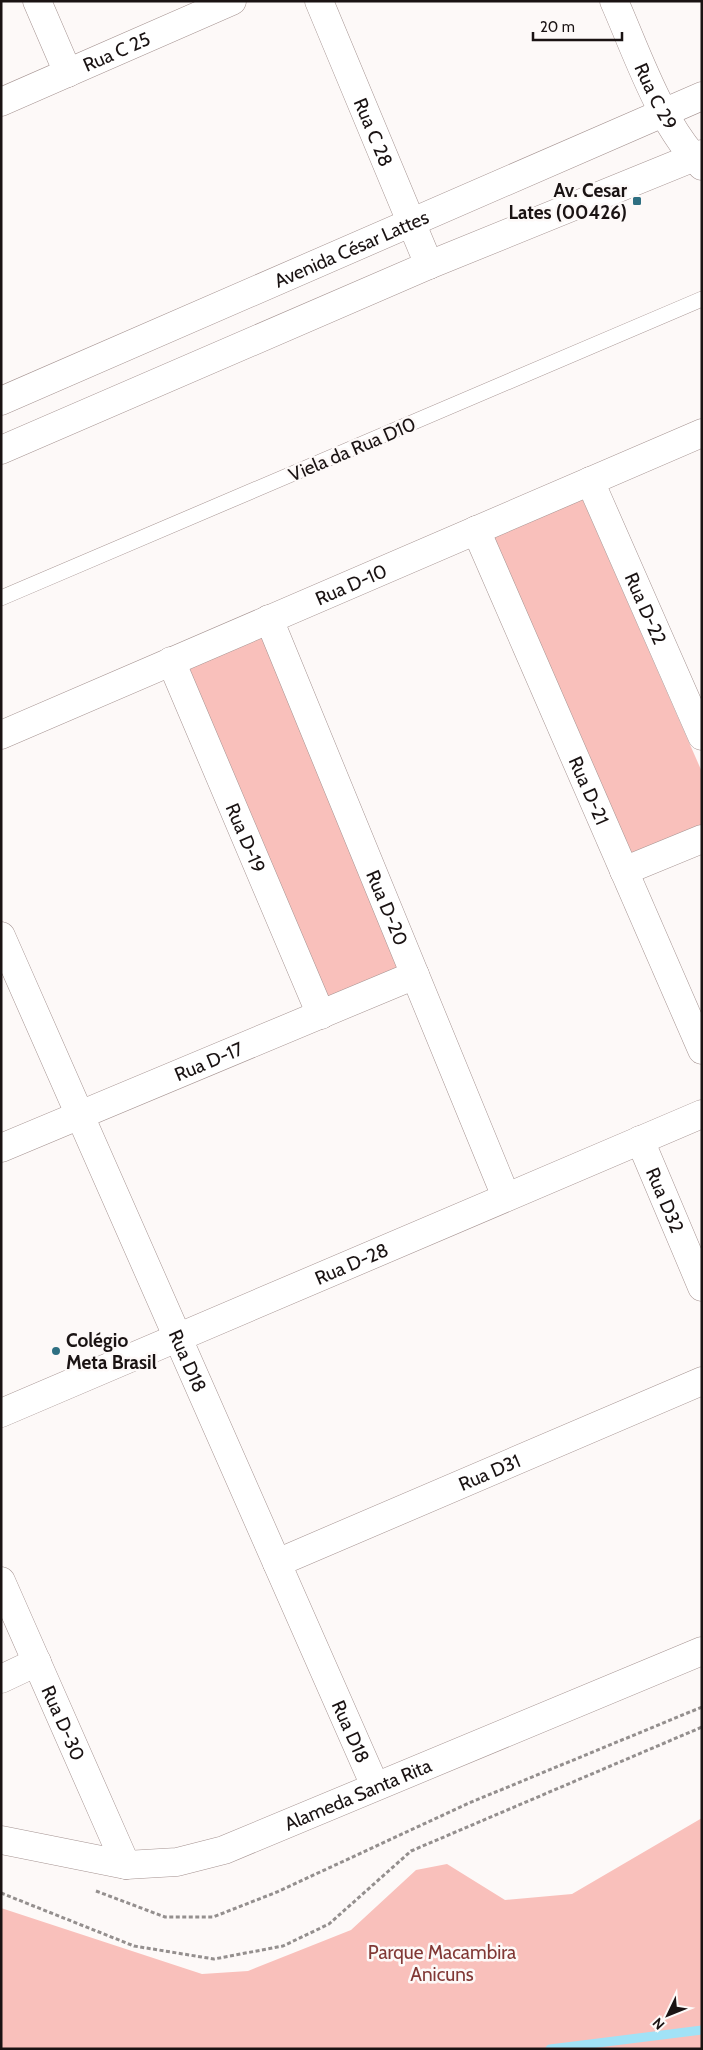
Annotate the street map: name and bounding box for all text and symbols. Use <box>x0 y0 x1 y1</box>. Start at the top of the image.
scale bar <box>533 10 622 42</box>
text: 20 m <box>540 18 575 36</box>
street label: Rua C 25 <box>80 27 154 77</box>
street label: Rua C 29 <box>629 59 682 134</box>
street label: Rua C 28 <box>349 95 398 170</box>
place label: Av. Cesar Lates (00426) <box>508 179 628 224</box>
marker: Av. Cesar Lates (00426) <box>631 195 643 207</box>
street label: Avenida César Lattes <box>271 205 432 293</box>
street label: Viela da Rua D10 <box>285 412 419 487</box>
street label: Rua D-10 <box>312 559 390 610</box>
street label: Rua D-22 <box>620 569 671 648</box>
street label: Rua D-21 <box>564 753 614 828</box>
street label: Rua D-19 <box>221 800 270 876</box>
street label: Rua D-20 <box>361 867 413 949</box>
street label: Rua D-17 <box>171 1037 247 1086</box>
street label: Rua D32 <box>641 1164 689 1236</box>
street label: Rua D-28 <box>311 1238 392 1290</box>
street label: Rua D18 <box>164 1326 211 1396</box>
place label: Colégio Meta Brasil <box>66 1329 157 1374</box>
marker: Colégio Meta Brasil <box>50 1345 62 1357</box>
street label: Rua D31 <box>455 1449 524 1496</box>
street label: Rua D-30 <box>36 1682 90 1764</box>
street label: Rua D18 <box>327 1697 374 1767</box>
street label: Alameda Santa Rita <box>281 1754 435 1836</box>
park label: Parque Macambira Anicuns <box>368 1941 516 1986</box>
north arrow <box>643 1990 693 2040</box>
text: N <box>649 2014 668 2034</box>

